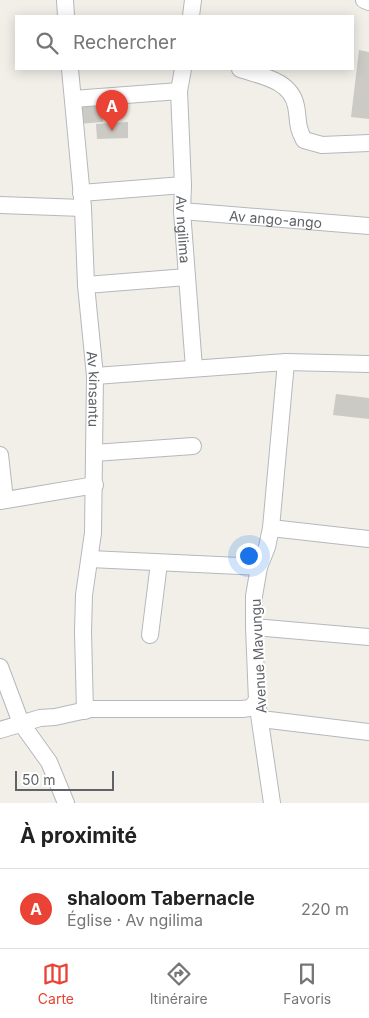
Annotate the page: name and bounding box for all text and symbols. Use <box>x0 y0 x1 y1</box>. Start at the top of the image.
search box <box>15 15 354 70</box>
icon: search <box>33 29 61 57</box>
text: Rechercher <box>73 31 176 54</box>
pin: A <box>96 90 128 131</box>
street label: Av ngilima <box>173 195 194 264</box>
street label: Av ango-ango <box>229 206 323 231</box>
street label: Av kinsantu <box>84 350 104 427</box>
your location <box>236 543 262 569</box>
street label: Avenue Mavungu <box>247 598 269 714</box>
scale bar <box>15 768 114 791</box>
text: 50 m <box>22 771 56 788</box>
text: À proximité <box>20 823 137 848</box>
text: shaloom Tabernacle <box>67 887 255 910</box>
text: A <box>30 899 42 919</box>
text: 220 m <box>301 899 349 919</box>
text: Église · Av ngilima <box>67 910 203 930</box>
tab: Carte <box>38 960 74 1007</box>
tab: Itinéraire <box>150 960 208 1007</box>
tab: Favoris <box>283 960 331 1007</box>

